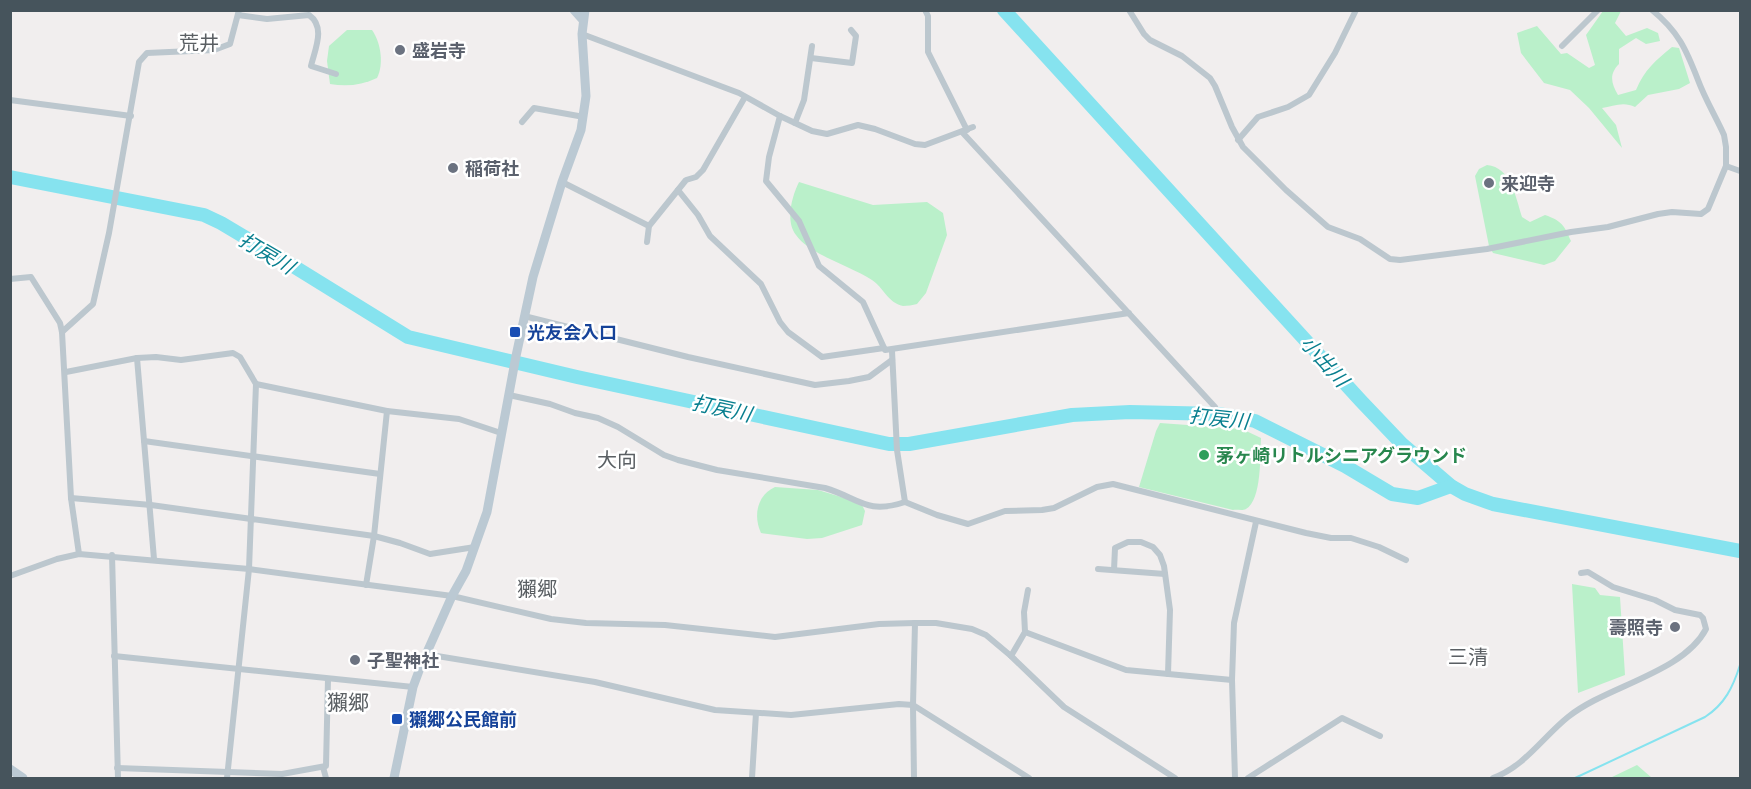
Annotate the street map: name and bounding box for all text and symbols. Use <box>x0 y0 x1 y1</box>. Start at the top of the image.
district label: 荒井 <box>179 29 219 56</box>
place label: 盛岩寺 <box>412 38 466 63</box>
marker: 盛岩寺 <box>393 43 407 57</box>
place label: 稲荷社 <box>465 156 519 181</box>
marker: 稲荷社 <box>446 161 460 175</box>
place label: 来迎寺 <box>1501 171 1555 196</box>
marker: 来迎寺 <box>1482 176 1496 190</box>
water label: 打戻川 <box>234 226 301 281</box>
place label: 光友会入口 <box>527 320 617 345</box>
marker: 光友会入口 <box>508 325 522 339</box>
water label: 小出川 <box>1295 330 1356 394</box>
water label: 打戻川 <box>690 389 756 428</box>
water label: 打戻川 <box>1188 401 1252 435</box>
place label: 茅ヶ崎リトルシニアグラウンド <box>1216 443 1467 468</box>
district label: 大向 <box>597 446 637 473</box>
marker: 茅ヶ崎リトルシニアグラウンド <box>1197 448 1211 462</box>
district label: 獺郷 <box>517 575 557 602</box>
place label: 壽照寺 <box>1609 615 1663 640</box>
marker: 壽照寺 <box>1668 620 1682 634</box>
district label: 三清 <box>1448 643 1488 670</box>
place label: 子聖神社 <box>367 648 439 673</box>
marker: 子聖神社 <box>348 653 362 667</box>
district label: 獺郷 <box>327 688 369 717</box>
place label: 獺郷公民館前 <box>409 707 517 732</box>
marker: 獺郷公民館前 <box>390 712 404 726</box>

